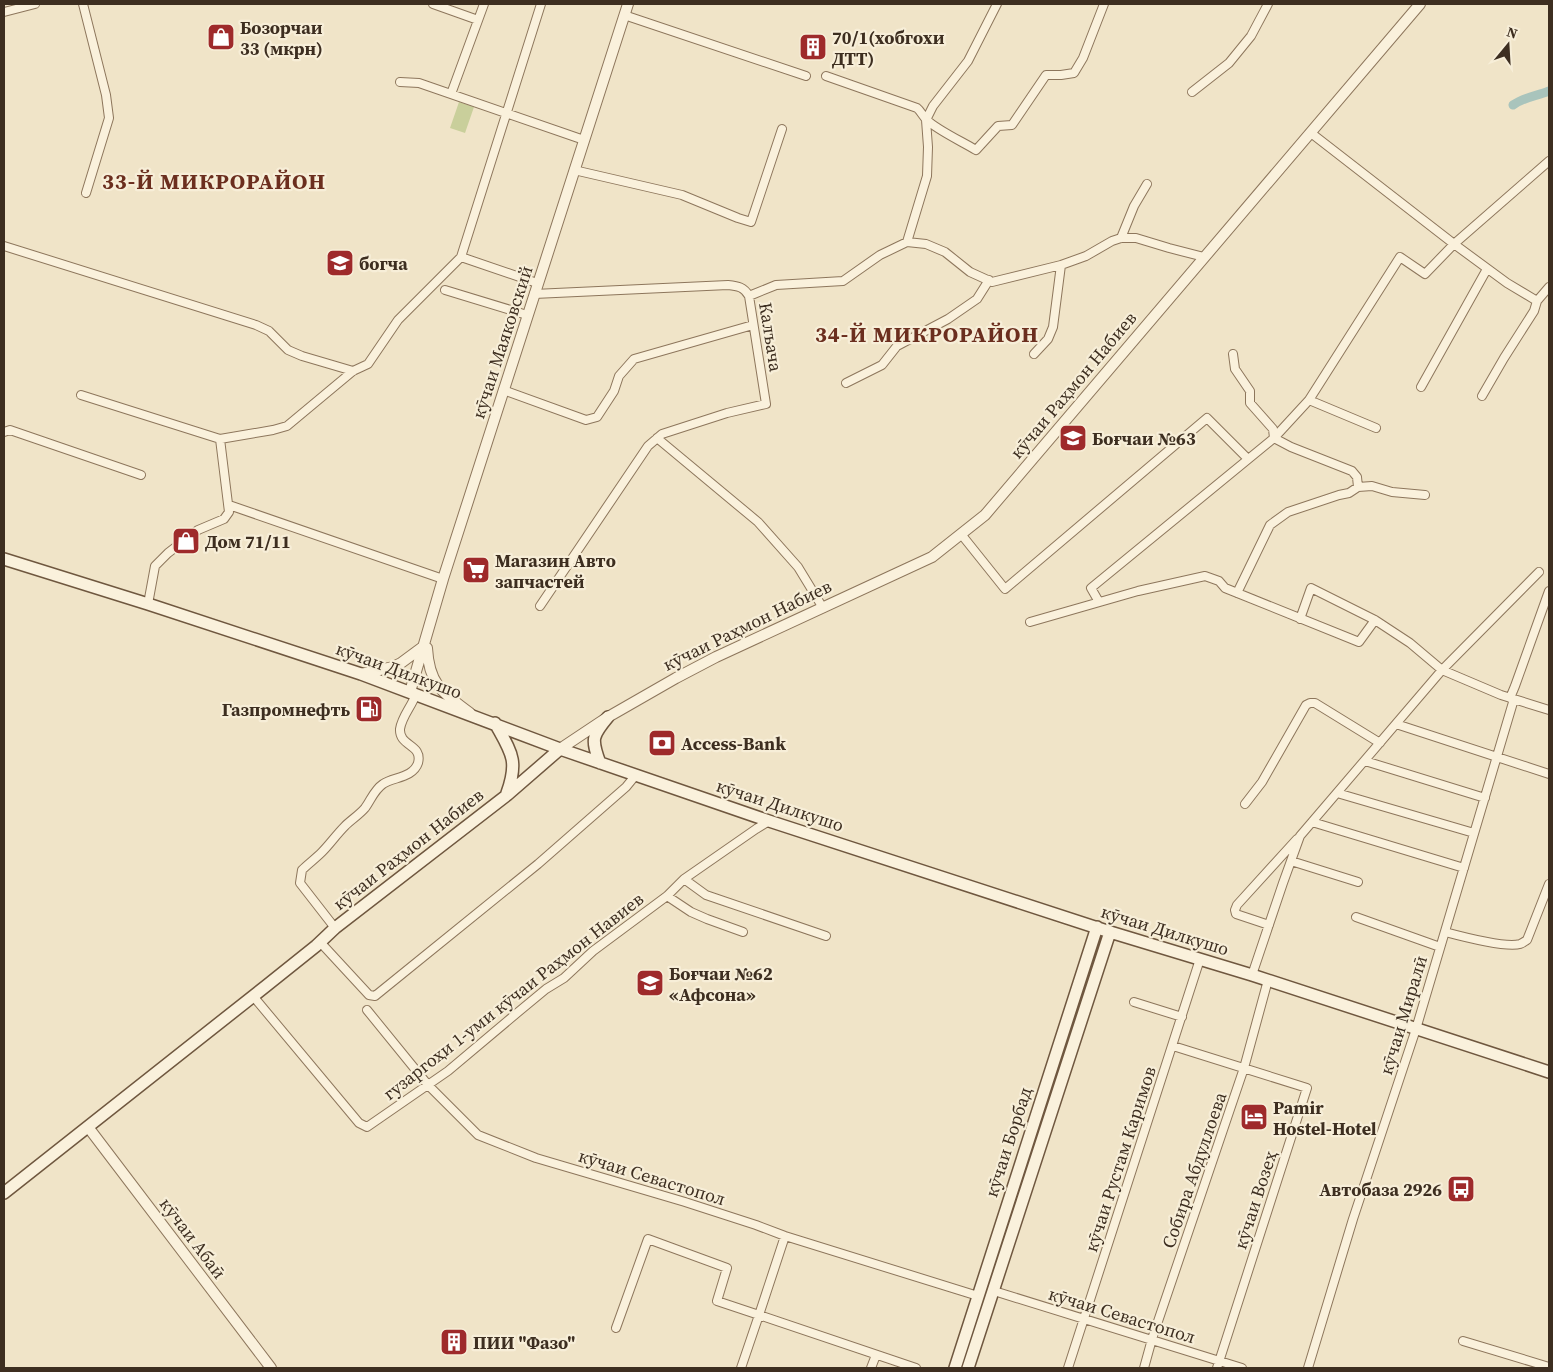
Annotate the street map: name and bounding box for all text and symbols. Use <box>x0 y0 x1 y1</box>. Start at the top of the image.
place label: Бозорчаи 33 (мкрн) <box>240 15 323 61</box>
north arrow <box>1483 20 1533 70</box>
shop icon: Бозорчаи 33 (мкрн) <box>206 22 236 52</box>
text: N <box>1504 22 1520 44</box>
place label: 70/1(хобгохи ДТТ) <box>832 25 945 71</box>
building icon: 70/1(хобгохи ДТТ) <box>798 32 828 62</box>
district label: 33-Й МИКРОРАЙОН <box>102 166 326 196</box>
school or university icon: богча <box>325 248 355 278</box>
place label: богча <box>359 251 408 276</box>
street label: кӯчаи Маяковский <box>465 262 539 422</box>
street label: Калъача <box>753 300 789 374</box>
street label: кӯчаи Раҳмон Набиев <box>1004 306 1142 464</box>
district label: 34-Й МИКРОРАЙОН <box>815 319 1039 349</box>
school or university icon: Боғчаи №63 <box>1058 423 1088 453</box>
place label: Боғчаи №63 <box>1092 426 1196 451</box>
shop icon: Дом 71/11 <box>171 526 201 556</box>
place label: Дом 71/11 <box>205 529 291 554</box>
place label: Магазин Авто запчастей <box>495 548 616 594</box>
supermarket icon: Магазин Авто запчастей <box>461 555 491 585</box>
street label: кӯчаи Раҳмон Набиев <box>658 573 836 677</box>
street label: кӯчаи Дилкушо <box>332 636 466 704</box>
fuel station icon: Газпромнефть <box>354 694 384 724</box>
place label: Газпромнефть <box>222 697 350 722</box>
bank icon: Access-Bank <box>647 728 677 758</box>
place label: Access-Bank <box>681 731 786 756</box>
street label: кӯчаи Дилкушо <box>713 773 847 837</box>
street label: кӯчаи Раҳмон Набиев <box>328 782 488 916</box>
street label: гузаргоҳи 1-уми кӯчаи Раҳмон Навиев <box>378 886 648 1106</box>
street label: кӯчаи Дилкушо <box>1098 899 1232 961</box>
street label: кӯчаи Миралӣ <box>1373 952 1433 1078</box>
place label: Боғчаи №62 «Афсона» <box>669 961 773 1007</box>
school or university icon: Боғчаи №62 «Афсона» <box>635 968 665 998</box>
street label: кӯчаи Рустам Каримов <box>1078 1063 1162 1255</box>
street label: кӯчаи Борбад <box>978 1084 1038 1200</box>
street label: Собира Абдуллоева <box>1156 1088 1233 1251</box>
place label: Pamir Hostel-Hotel <box>1273 1095 1377 1141</box>
hotel icon: Pamir Hostel-Hotel <box>1239 1102 1269 1132</box>
street label: кӯчаи Севастопол <box>575 1143 729 1211</box>
street label: кӯчаи Возеҳ <box>1227 1147 1283 1252</box>
bus stop icon: Автобаза 2926 <box>1446 1174 1476 1204</box>
place label: Автобаза 2926 <box>1319 1177 1442 1202</box>
street label: кӯчаи Абаӣ <box>154 1192 232 1284</box>
street label: кӯчаи Севастопол <box>1045 1281 1199 1349</box>
building icon: ПИИ "Фазо" <box>439 1327 469 1357</box>
place label: ПИИ "Фазо" <box>473 1330 575 1355</box>

